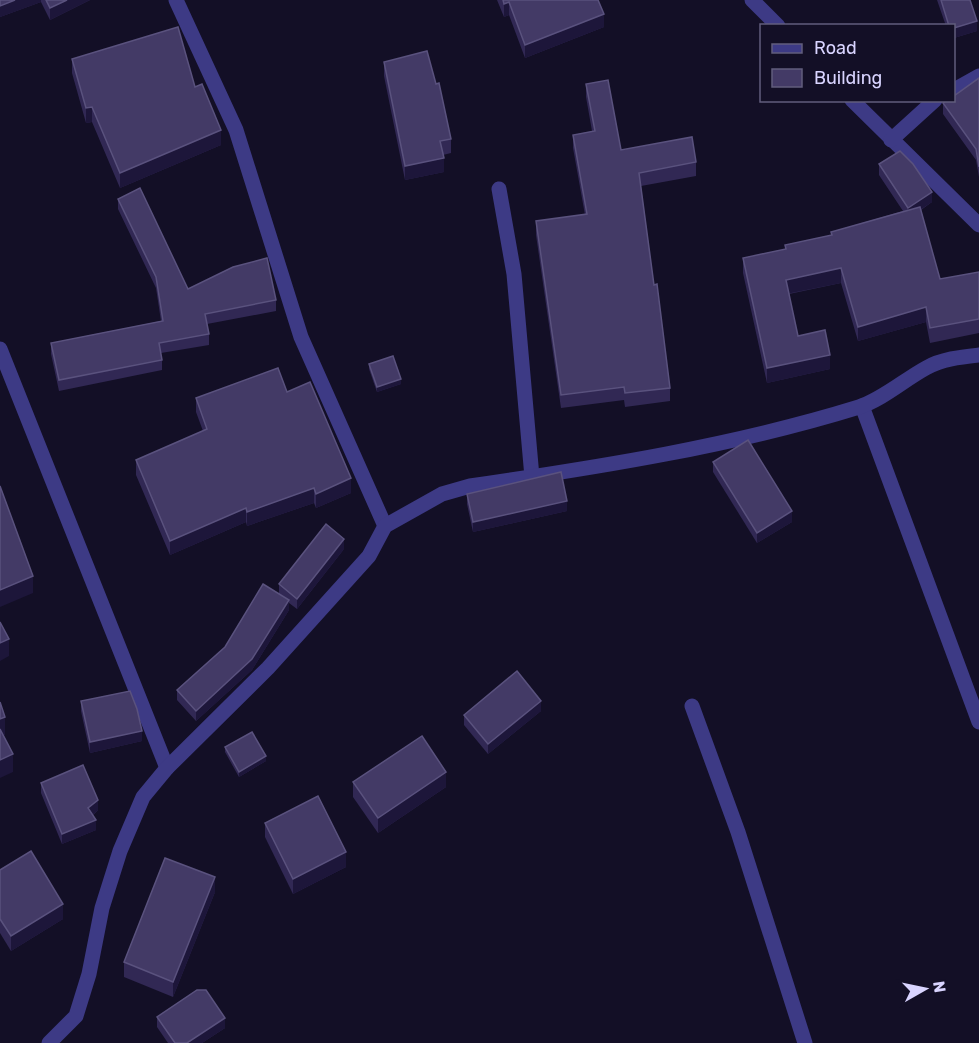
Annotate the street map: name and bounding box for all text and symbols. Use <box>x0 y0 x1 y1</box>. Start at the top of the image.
legend <box>760 24 955 102</box>
text: Road <box>814 37 857 59</box>
text: Building <box>814 67 882 89</box>
north arrow <box>895 959 955 1019</box>
text: N <box>929 980 950 994</box>

